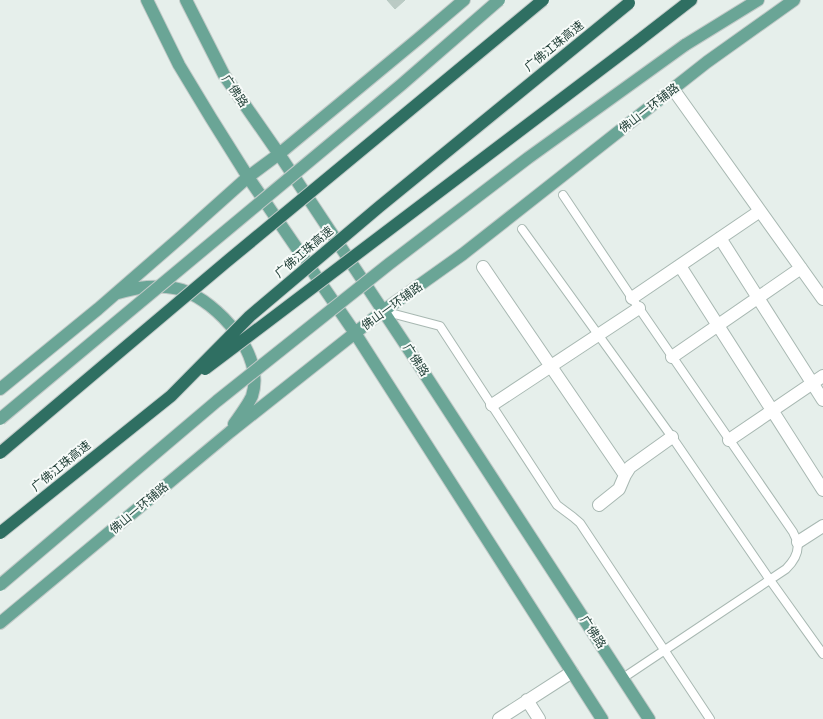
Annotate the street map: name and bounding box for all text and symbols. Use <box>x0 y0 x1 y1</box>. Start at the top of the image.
street label: 广佛江珠高速 <box>521 17 586 74</box>
street label: 广佛路 <box>219 72 252 110</box>
street label: 佛山一环辅路 <box>616 80 682 136</box>
street label: 广佛江珠高速 <box>271 223 336 281</box>
street label: 佛山一环辅路 <box>358 278 425 333</box>
street label: 广佛路 <box>400 341 433 379</box>
street label: 广佛江珠高速 <box>28 437 93 494</box>
street label: 佛山一环辅路 <box>106 479 171 537</box>
street label: 广佛路 <box>577 613 610 651</box>

